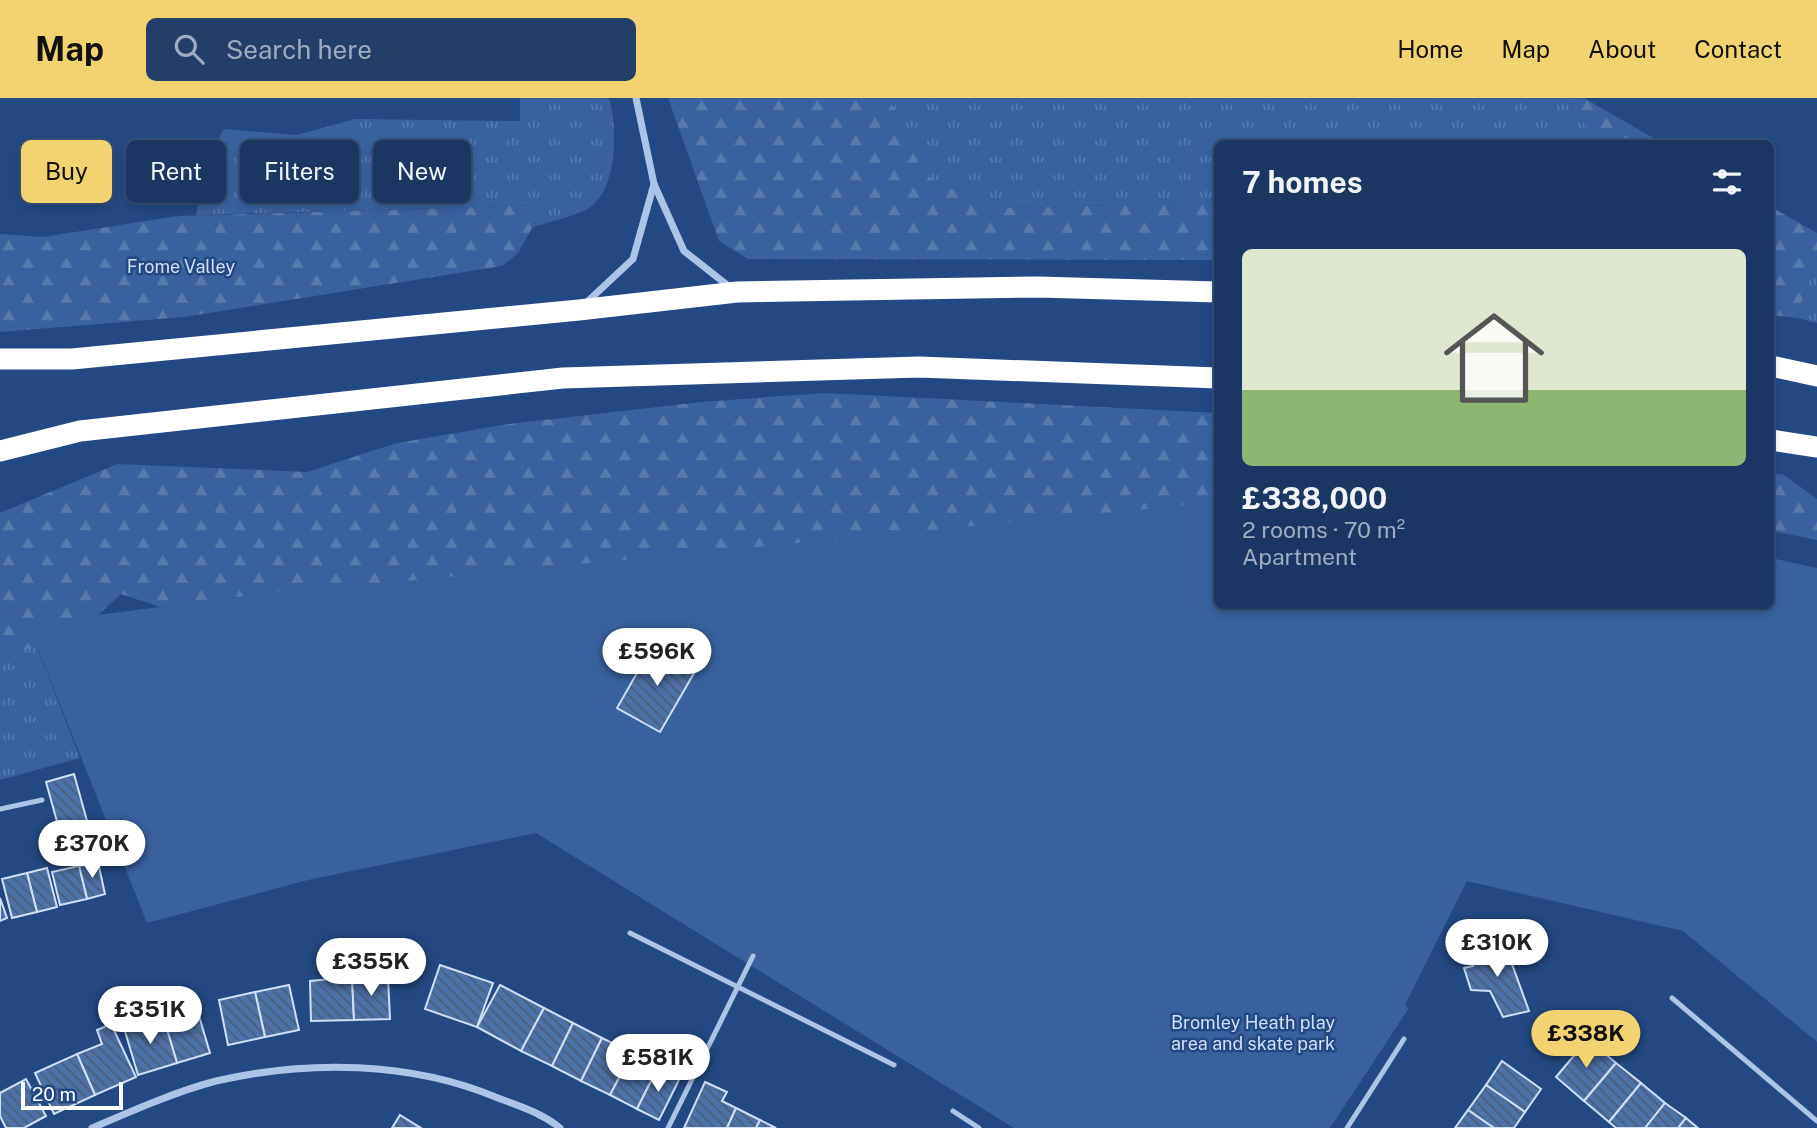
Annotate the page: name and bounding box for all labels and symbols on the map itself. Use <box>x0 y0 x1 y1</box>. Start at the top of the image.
park label: Frome Valley <box>127 256 236 277</box>
pin: £596K <box>608 628 706 688</box>
pin: £370K <box>43 820 141 880</box>
pin: £310K <box>1448 920 1546 979</box>
pin: £355K <box>322 939 420 998</box>
pin: £351K <box>101 986 199 1046</box>
pin: £338K <box>1537 1010 1635 1070</box>
park label: Bromley Heath play area and skate park <box>1171 1012 1335 1054</box>
pin: £581K <box>609 1034 707 1094</box>
scale bar <box>21 1079 122 1111</box>

